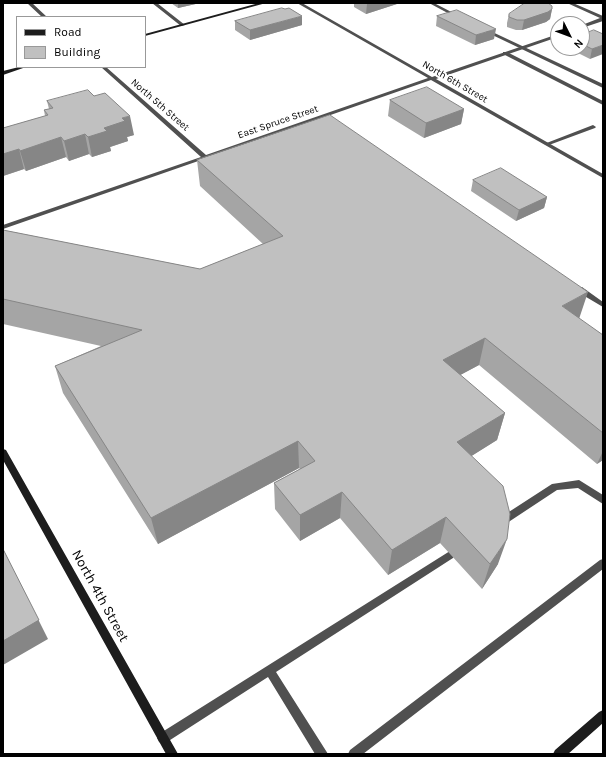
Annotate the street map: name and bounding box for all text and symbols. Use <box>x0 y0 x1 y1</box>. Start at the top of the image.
legend <box>16 16 146 68</box>
north arrow <box>550 16 590 56</box>
text: Road <box>54 25 82 39</box>
text: N <box>571 36 586 51</box>
text: Building <box>54 45 100 59</box>
street label: North 6th Street <box>420 58 490 106</box>
street label: North 5th Street <box>128 76 192 134</box>
street label: East Spruce Street <box>236 103 320 141</box>
street label: North 4th Street <box>68 547 132 645</box>

